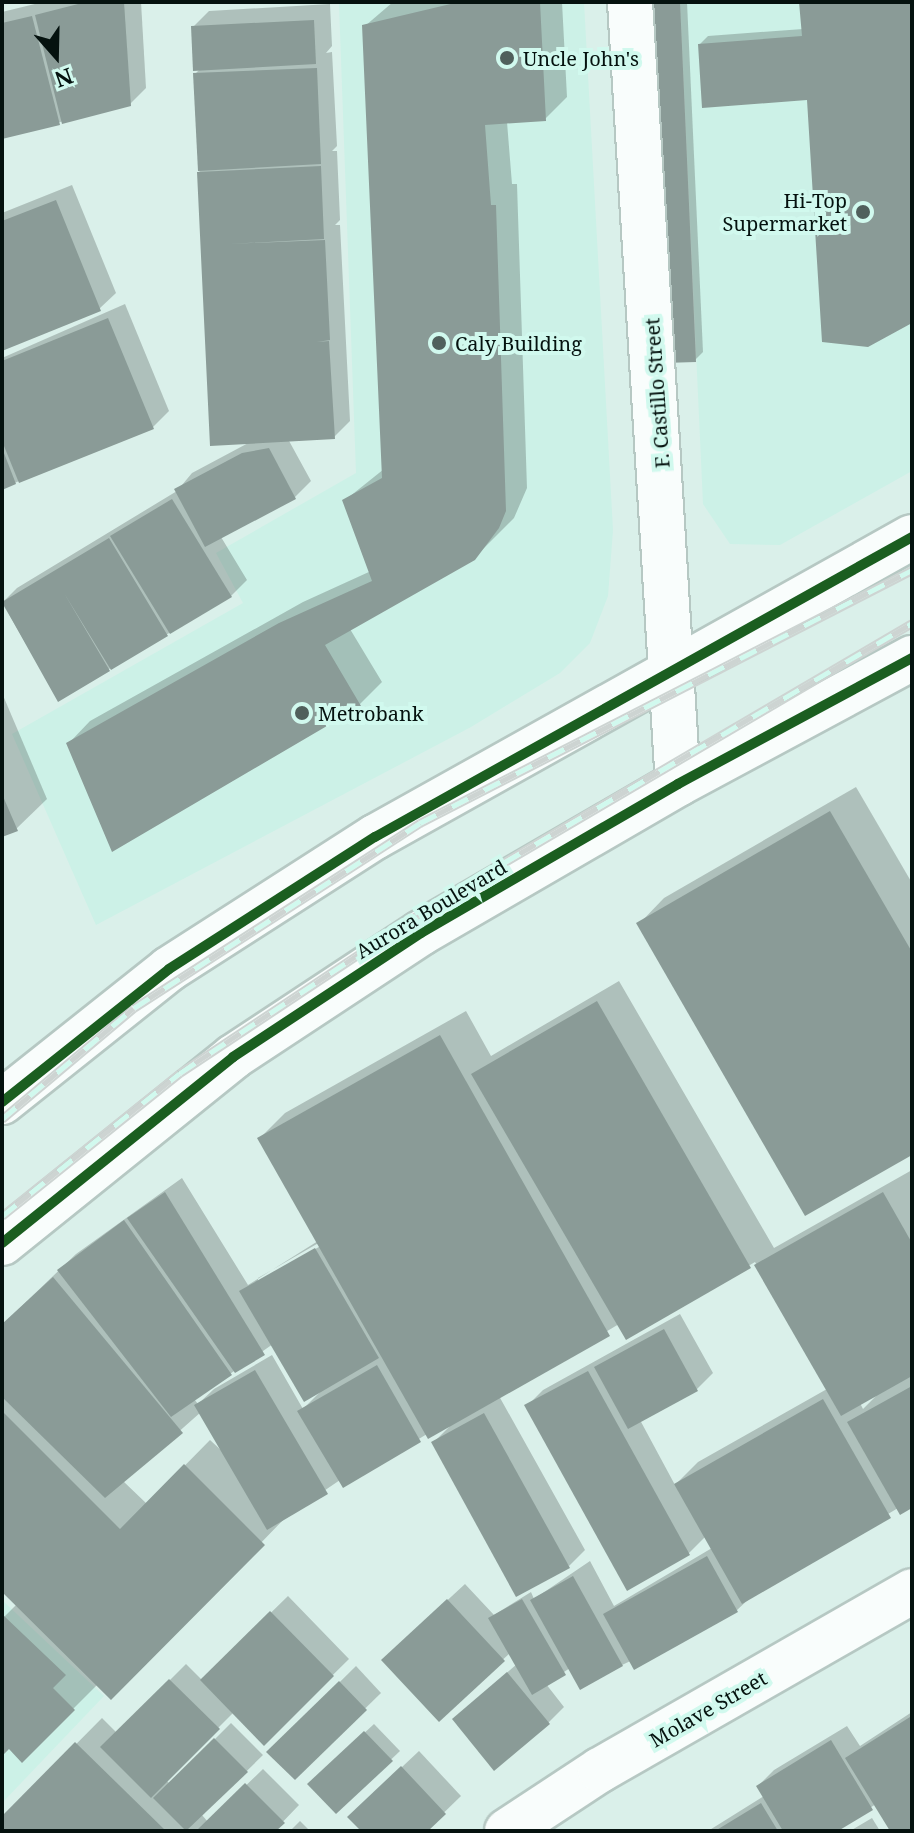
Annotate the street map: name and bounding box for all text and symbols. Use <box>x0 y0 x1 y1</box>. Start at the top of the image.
north arrow <box>16 16 96 96</box>
place label: Uncle John's <box>523 46 639 70</box>
marker: Uncle John's <box>498 49 516 67</box>
text: N <box>51 61 77 96</box>
place label: Hi-Top Supermarket <box>722 188 847 235</box>
marker: Hi-Top Supermarket <box>854 203 872 221</box>
street label: F. Castillo Street <box>640 317 674 469</box>
place label: Caly Building <box>455 331 582 355</box>
marker: Caly Building <box>430 334 448 352</box>
place label: Metrobank <box>318 701 424 725</box>
marker: Metrobank <box>293 704 311 722</box>
street label: Aurora Boulevard <box>351 855 511 963</box>
street label: Molave Street <box>645 1666 771 1752</box>

